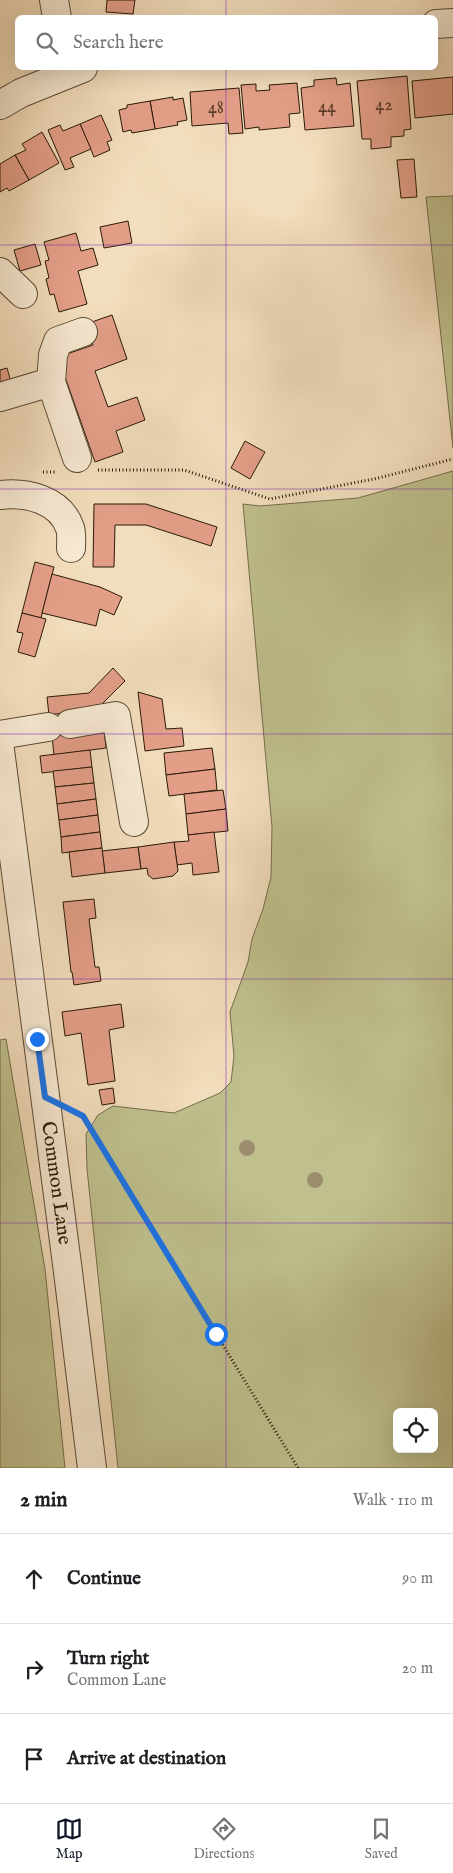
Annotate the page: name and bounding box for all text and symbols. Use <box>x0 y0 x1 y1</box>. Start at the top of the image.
search box <box>15 15 438 70</box>
icon: search <box>33 29 61 57</box>
text: Search here <box>73 31 164 55</box>
house number: 42 <box>375 94 393 117</box>
house number: 44 <box>318 96 336 119</box>
house number: 48 <box>208 97 224 120</box>
route end <box>26 1028 49 1051</box>
street label: Common Lane <box>35 1120 77 1246</box>
route start <box>205 1323 228 1346</box>
map controls <box>393 1408 438 1453</box>
button: locate <box>393 1408 438 1453</box>
text: 2 min <box>20 1487 67 1514</box>
text: Walk · 110 m <box>353 1491 433 1511</box>
icon: ahead <box>20 1565 48 1593</box>
text: Continue <box>67 1567 141 1591</box>
text: 90 m <box>402 1569 433 1589</box>
text: Turn right <box>67 1647 149 1671</box>
icon: right <box>20 1655 48 1683</box>
text: 20 m <box>402 1659 433 1679</box>
text: Common Lane <box>67 1671 166 1691</box>
icon: arrive <box>20 1745 48 1773</box>
text: Arrive at destination <box>67 1747 226 1771</box>
tab: Map <box>55 1815 83 1863</box>
tab: Directions <box>193 1815 254 1863</box>
tab: Saved <box>365 1815 398 1863</box>

